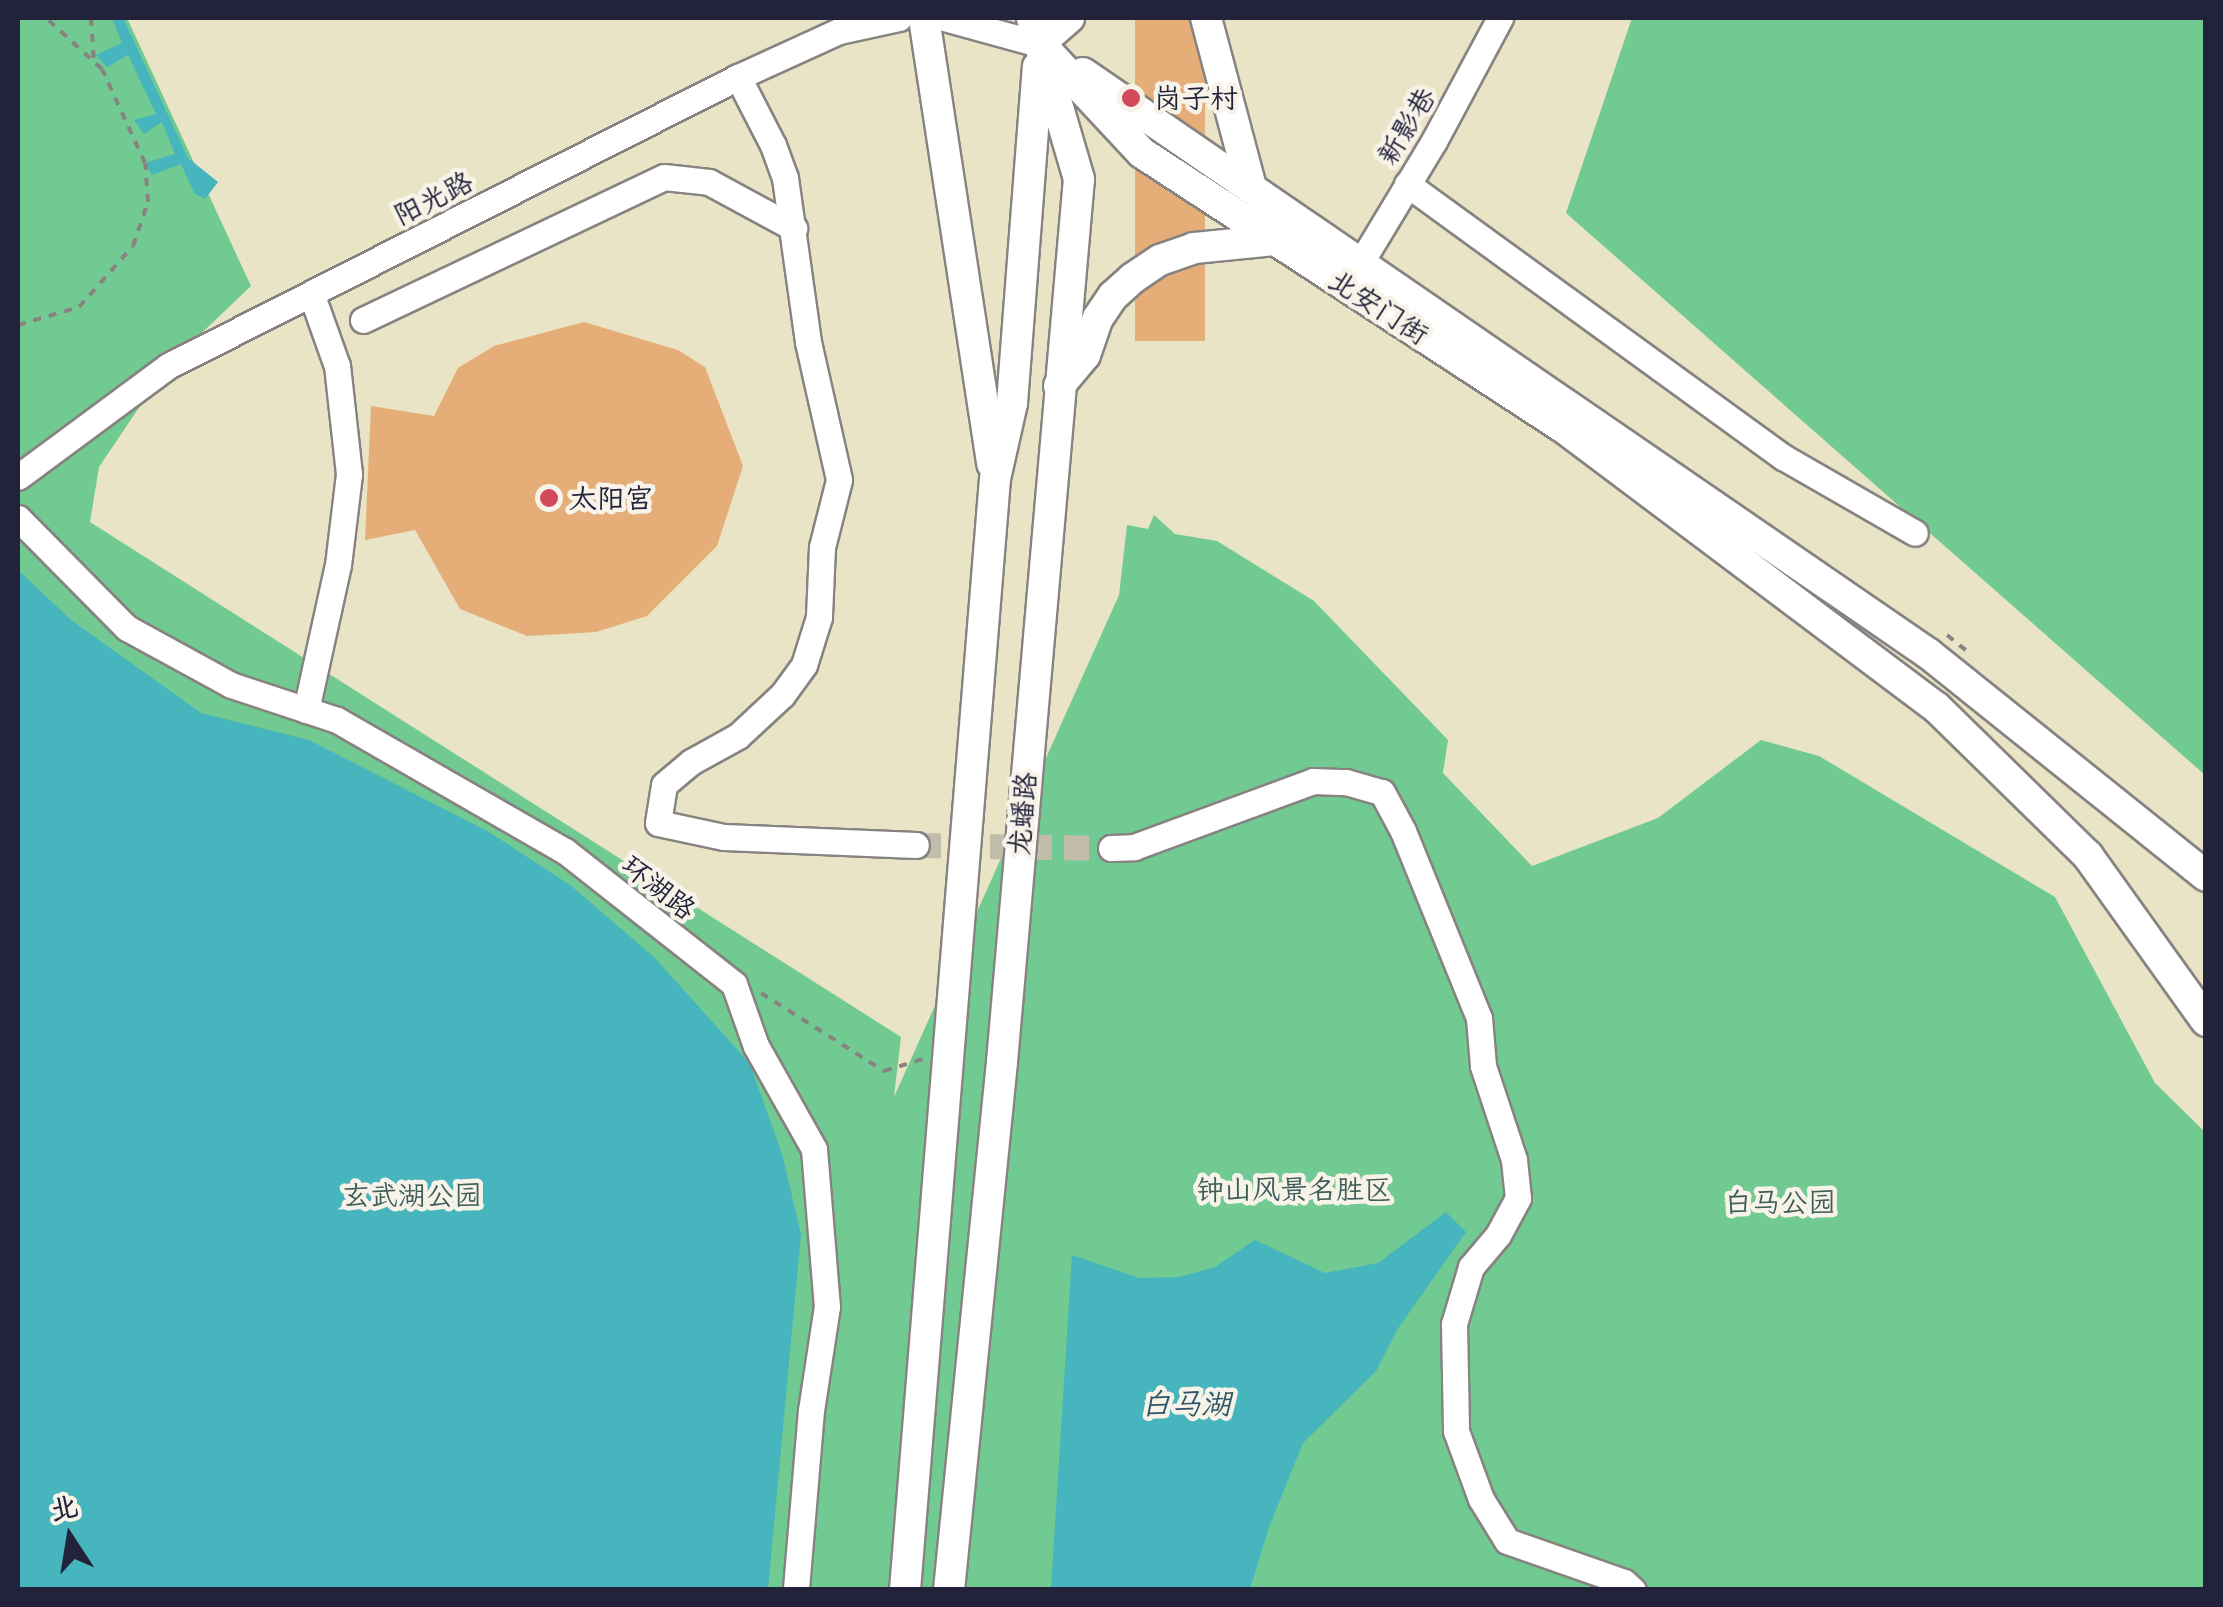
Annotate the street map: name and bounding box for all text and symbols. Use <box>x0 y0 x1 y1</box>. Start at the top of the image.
place label: 岗子村 <box>1154 81 1238 115</box>
street label: 新影巷 <box>1370 81 1442 171</box>
marker: 岗子村 <box>1118 85 1144 111</box>
street label: 阳光路 <box>388 164 478 232</box>
street label: 北安门街 <box>1323 262 1435 352</box>
place label: 太阳宫 <box>569 481 653 515</box>
marker: 太阳宫 <box>538 487 560 509</box>
street label: 龙蟠路 <box>1002 771 1042 857</box>
street label: 环湖路 <box>616 848 702 926</box>
park label: 钟山风景名胜区 <box>1196 1172 1392 1206</box>
park label: 玄武湖公园 <box>342 1178 482 1212</box>
park label: 白马公园 <box>1724 1185 1836 1219</box>
water label: 白马湖 <box>1141 1385 1231 1421</box>
text: 北 <box>46 1486 81 1529</box>
north arrow <box>20 1487 120 1587</box>

